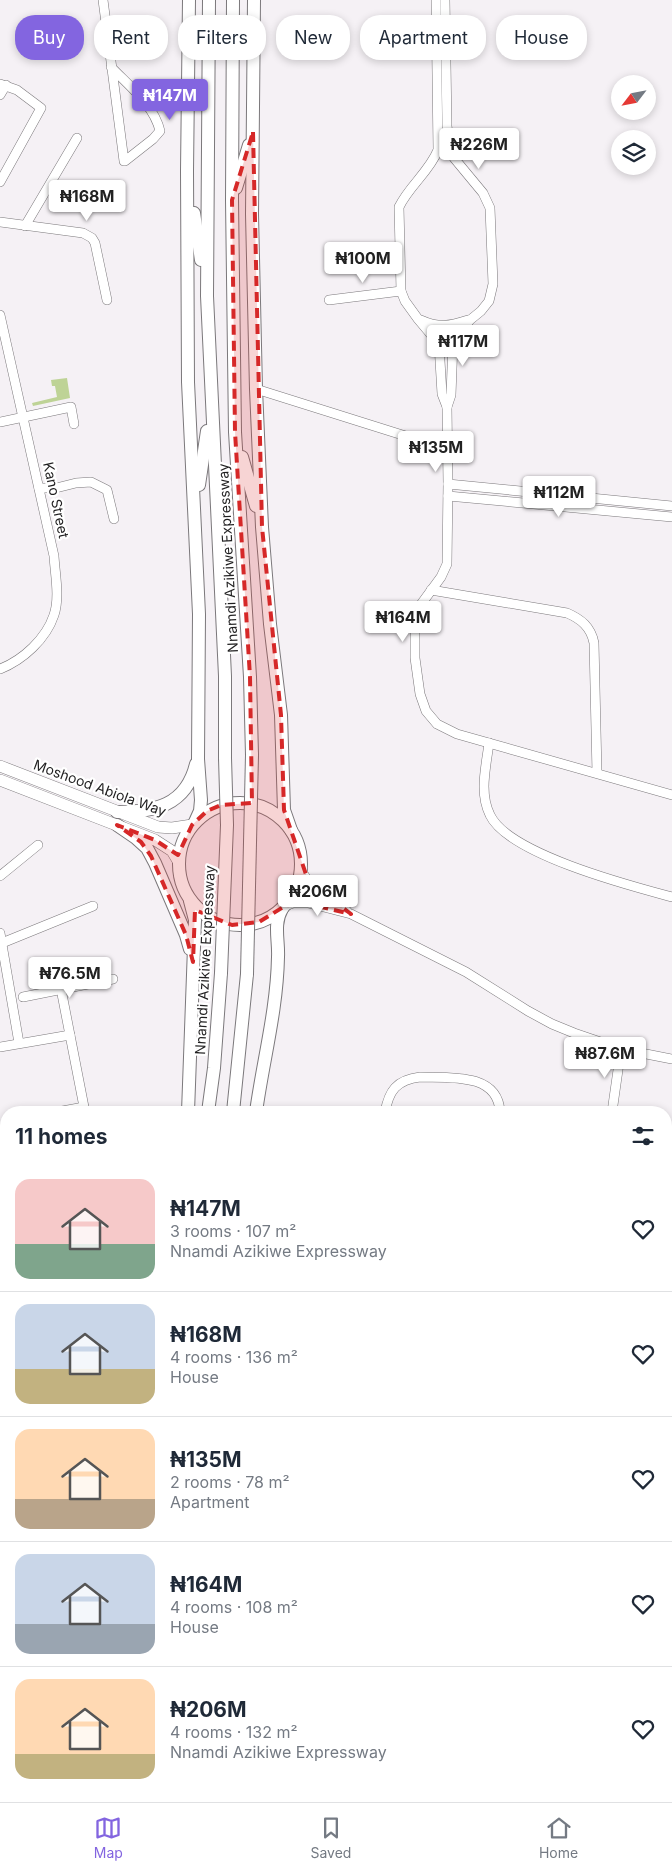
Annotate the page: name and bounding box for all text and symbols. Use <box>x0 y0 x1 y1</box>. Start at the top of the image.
chip: Buy <box>15 15 84 60</box>
chip: Rent <box>94 15 168 60</box>
chip: Filters <box>178 15 266 60</box>
chip: New <box>276 15 350 60</box>
chip: Apartment <box>360 15 486 60</box>
chip: House <box>496 15 587 60</box>
north arrow <box>611 75 656 120</box>
map controls <box>611 75 656 175</box>
pin: ₦147M <box>135 78 205 121</box>
text: ₦147M <box>143 85 197 105</box>
pin: ₦226M <box>444 128 514 170</box>
button: layers <box>611 130 656 175</box>
text: ₦226M <box>450 134 508 154</box>
pin: ₦168M <box>52 180 122 222</box>
text: ₦168M <box>60 186 114 206</box>
pin: ₦100M <box>328 242 398 284</box>
text: ₦100M <box>335 248 391 268</box>
pin: ₦117M <box>428 324 498 367</box>
text: ₦117M <box>438 331 488 351</box>
pin: ₦135M <box>401 430 471 473</box>
text: ₦135M <box>409 437 463 457</box>
street label: Kano Street <box>40 460 73 540</box>
street label: Nnamdi Azikiwe Expressway <box>214 463 241 653</box>
pin: ₦112M <box>524 476 594 518</box>
text: ₦112M <box>534 482 584 502</box>
pin: ₦164M <box>368 600 438 643</box>
text: ₦164M <box>375 607 431 627</box>
street label: Moshood Abiola Way <box>32 756 169 819</box>
street label: Nnamdi Azikiwe Expressway <box>191 865 218 1055</box>
pin: ₦206M <box>283 874 353 917</box>
text: ₦206M <box>289 881 347 901</box>
pin: ₦76.5M <box>29 956 111 999</box>
text: ₦76.5M <box>39 963 101 983</box>
pin: ₦87.6M <box>564 1036 646 1079</box>
text: ₦87.6M <box>575 1043 635 1063</box>
icon: filters <box>629 1122 657 1150</box>
text: 11 homes <box>15 1124 107 1149</box>
text: ₦147M <box>170 1196 241 1221</box>
icon: home <box>55 1199 115 1259</box>
icon: heart <box>629 1215 657 1243</box>
text: 3 rooms · 107 m² <box>170 1221 296 1241</box>
text: Nnamdi Azikiwe Expressway <box>170 1241 387 1261</box>
text: ₦168M <box>170 1322 242 1347</box>
icon: home <box>55 1324 115 1384</box>
icon: heart <box>629 1340 657 1368</box>
text: 4 rooms · 136 m² <box>170 1347 298 1367</box>
text: House <box>170 1367 219 1387</box>
text: ₦135M <box>170 1447 242 1472</box>
icon: home <box>55 1449 115 1509</box>
icon: heart <box>629 1465 657 1493</box>
text: 2 rooms · 78 m² <box>170 1472 290 1492</box>
text: Apartment <box>170 1492 250 1512</box>
text: ₦164M <box>170 1572 242 1597</box>
icon: home <box>55 1574 115 1634</box>
icon: heart <box>629 1590 657 1618</box>
text: 4 rooms · 108 m² <box>170 1597 298 1617</box>
text: House <box>170 1617 219 1637</box>
text: ₦206M <box>170 1697 247 1722</box>
icon: home <box>55 1699 115 1759</box>
icon: heart <box>629 1715 657 1743</box>
text: 4 rooms · 132 m² <box>170 1722 298 1742</box>
text: Nnamdi Azikiwe Expressway <box>170 1742 387 1762</box>
tab: Map <box>94 1814 123 1861</box>
tab: Saved <box>310 1814 351 1861</box>
tab: Home <box>539 1814 578 1861</box>

